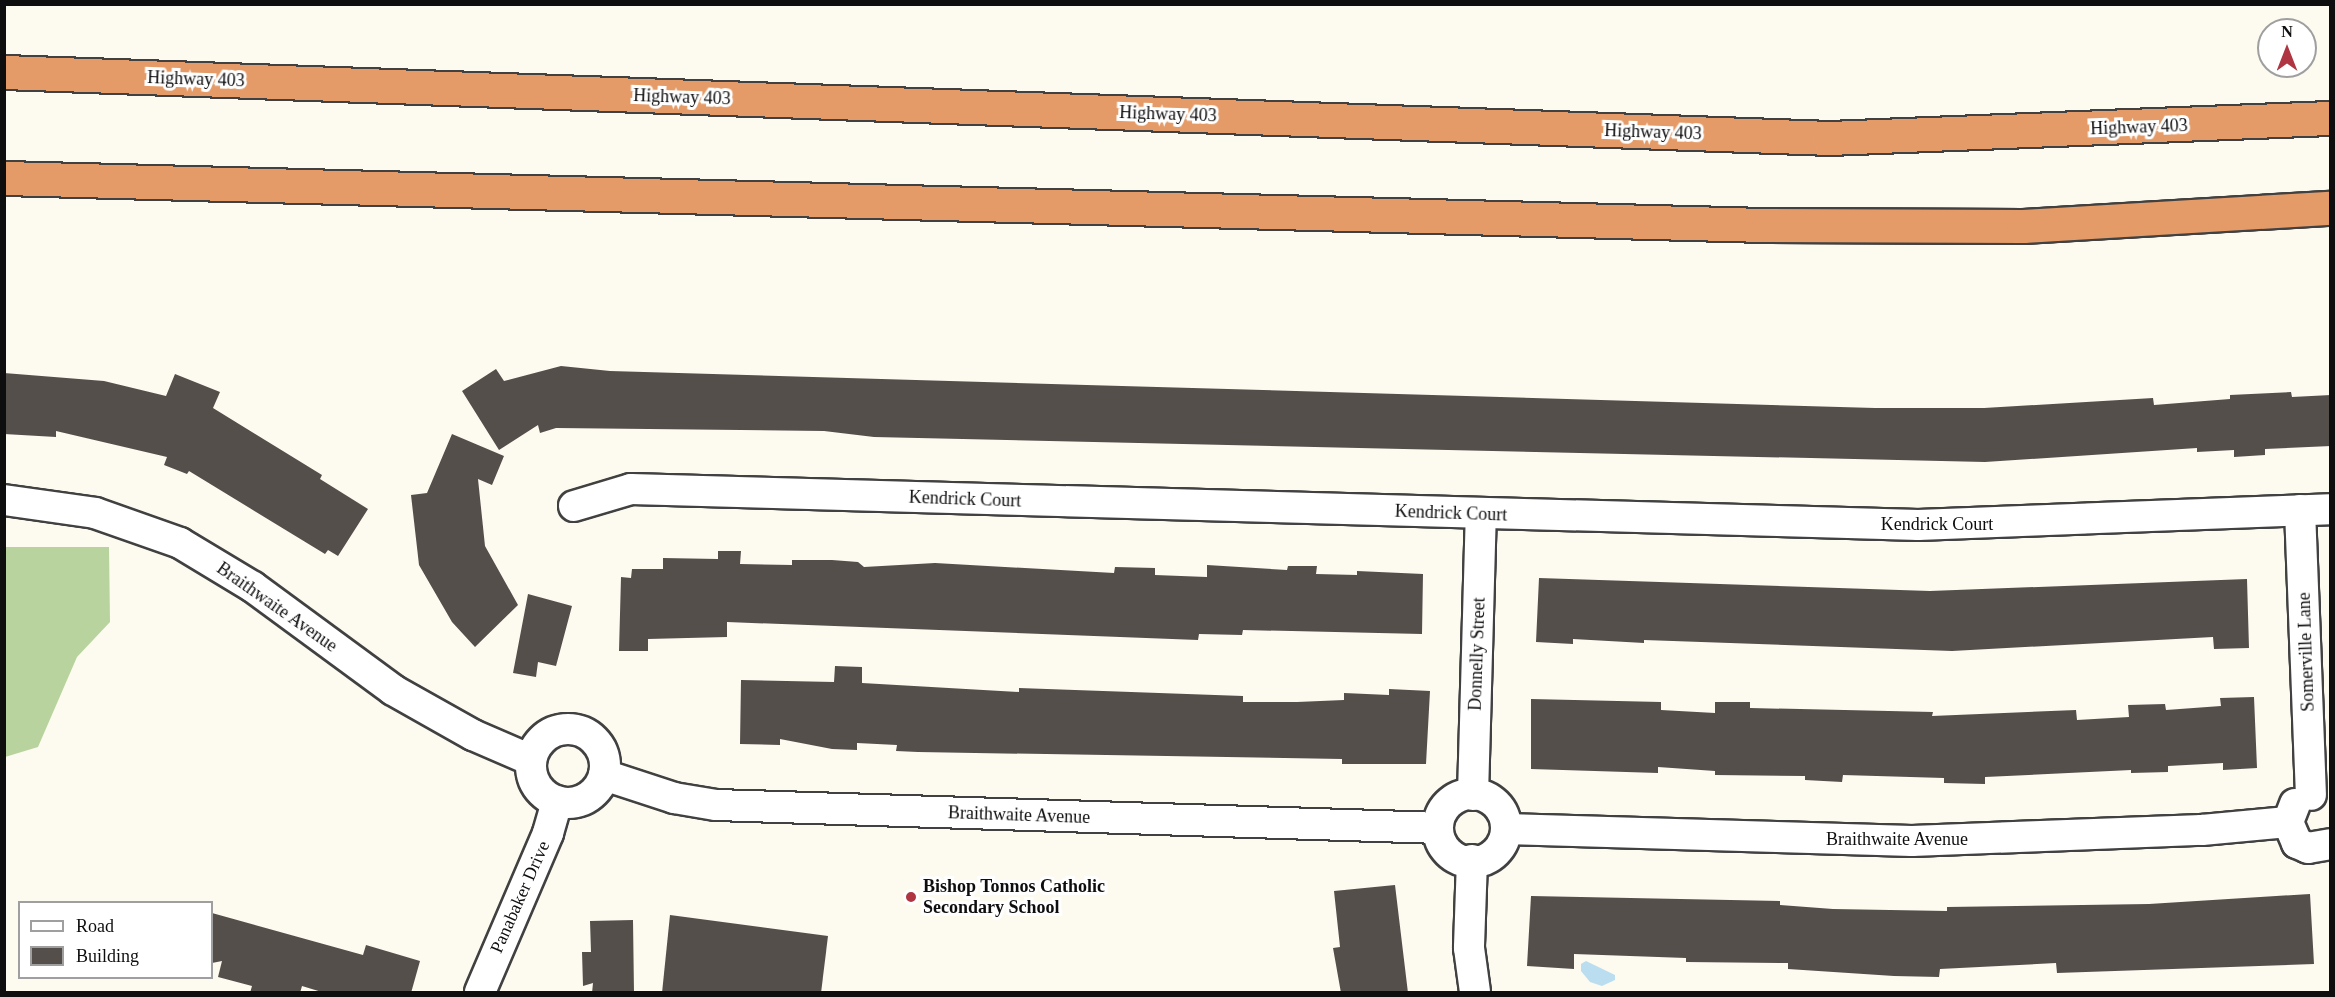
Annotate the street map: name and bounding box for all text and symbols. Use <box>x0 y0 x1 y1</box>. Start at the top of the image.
north arrow <box>2257 18 2317 78</box>
text: N <box>2281 23 2293 40</box>
street label: Highway 403 <box>147 67 245 91</box>
street label: Highway 403 <box>633 85 731 109</box>
street label: Highway 403 <box>1119 102 1217 126</box>
street label: Highway 403 <box>2090 115 2188 139</box>
street label: Highway 403 <box>1604 120 1702 144</box>
street label: Kendrick Court <box>908 486 1022 512</box>
street label: Kendrick Court <box>1394 500 1508 526</box>
street label: Kendrick Court <box>1881 513 1993 535</box>
street label: Braithwaite Avenue <box>212 557 342 657</box>
street label: Somerville Lane <box>2293 592 2319 712</box>
street label: Donnelly Street <box>1464 597 1490 711</box>
street label: Braithwaite Avenue <box>947 802 1091 828</box>
street label: Braithwaite Avenue <box>1825 828 1969 850</box>
street label: Panabaker Drive <box>486 838 554 956</box>
place label: Bishop Tonnos Catholic Secondary School <box>923 876 1105 918</box>
marker: Bishop Tonnos Catholic Secondary School <box>904 890 918 904</box>
legend <box>18 901 213 979</box>
text: Road <box>76 916 114 936</box>
text: Building <box>76 946 139 966</box>

